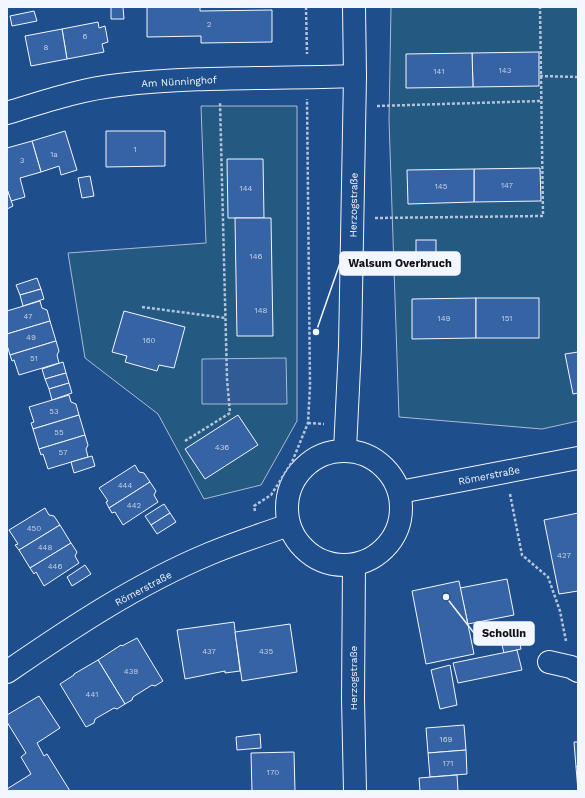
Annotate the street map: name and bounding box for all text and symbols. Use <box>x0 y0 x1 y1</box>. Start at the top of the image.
house number: 2 <box>207 20 212 29</box>
house number: 6 <box>83 32 88 41</box>
house number: 8 <box>44 43 49 52</box>
house number: 143 <box>499 66 512 75</box>
house number: 141 <box>434 67 445 76</box>
street label: Am Nünninghof <box>141 74 217 89</box>
house number: 1 <box>133 145 137 154</box>
house number: 1a <box>50 150 58 159</box>
house number: 3 <box>20 156 25 165</box>
street label: Herzogstraße <box>347 172 360 237</box>
house number: 147 <box>501 181 514 190</box>
house number: 145 <box>435 182 448 191</box>
house number: 144 <box>240 184 253 193</box>
house number: 146 <box>250 252 263 261</box>
callout: Walsum Overbruch <box>340 252 460 275</box>
text: Walsum Overbruch <box>348 257 452 270</box>
house number: 148 <box>255 306 268 315</box>
house number: 47 <box>24 312 33 321</box>
house number: 149 <box>438 314 451 323</box>
house number: 151 <box>502 314 512 323</box>
house number: 49 <box>26 333 36 342</box>
house number: 160 <box>143 336 155 345</box>
house number: 51 <box>30 354 38 363</box>
house number: 53 <box>49 407 59 416</box>
house number: 55 <box>54 428 64 437</box>
house number: 436 <box>215 443 229 452</box>
house number: 57 <box>58 448 68 457</box>
street label: Römerstraße <box>457 464 521 487</box>
house number: 444 <box>118 481 132 490</box>
house number: 442 <box>127 501 142 510</box>
house number: 450 <box>27 524 41 533</box>
house number: 448 <box>38 543 52 552</box>
house number: 427 <box>557 551 571 560</box>
house number: 446 <box>48 562 62 571</box>
street label: Römerstraße <box>113 569 174 608</box>
callout: Schollin <box>474 622 534 645</box>
text: Schollin <box>482 627 526 640</box>
street label: Herzogstraße <box>348 645 359 710</box>
house number: 437 <box>202 647 216 656</box>
house number: 435 <box>259 647 273 656</box>
house number: 439 <box>124 667 138 676</box>
house number: 441 <box>86 690 98 699</box>
house number: 169 <box>440 735 453 744</box>
house number: 171 <box>443 759 453 768</box>
house number: 170 <box>267 768 279 777</box>

